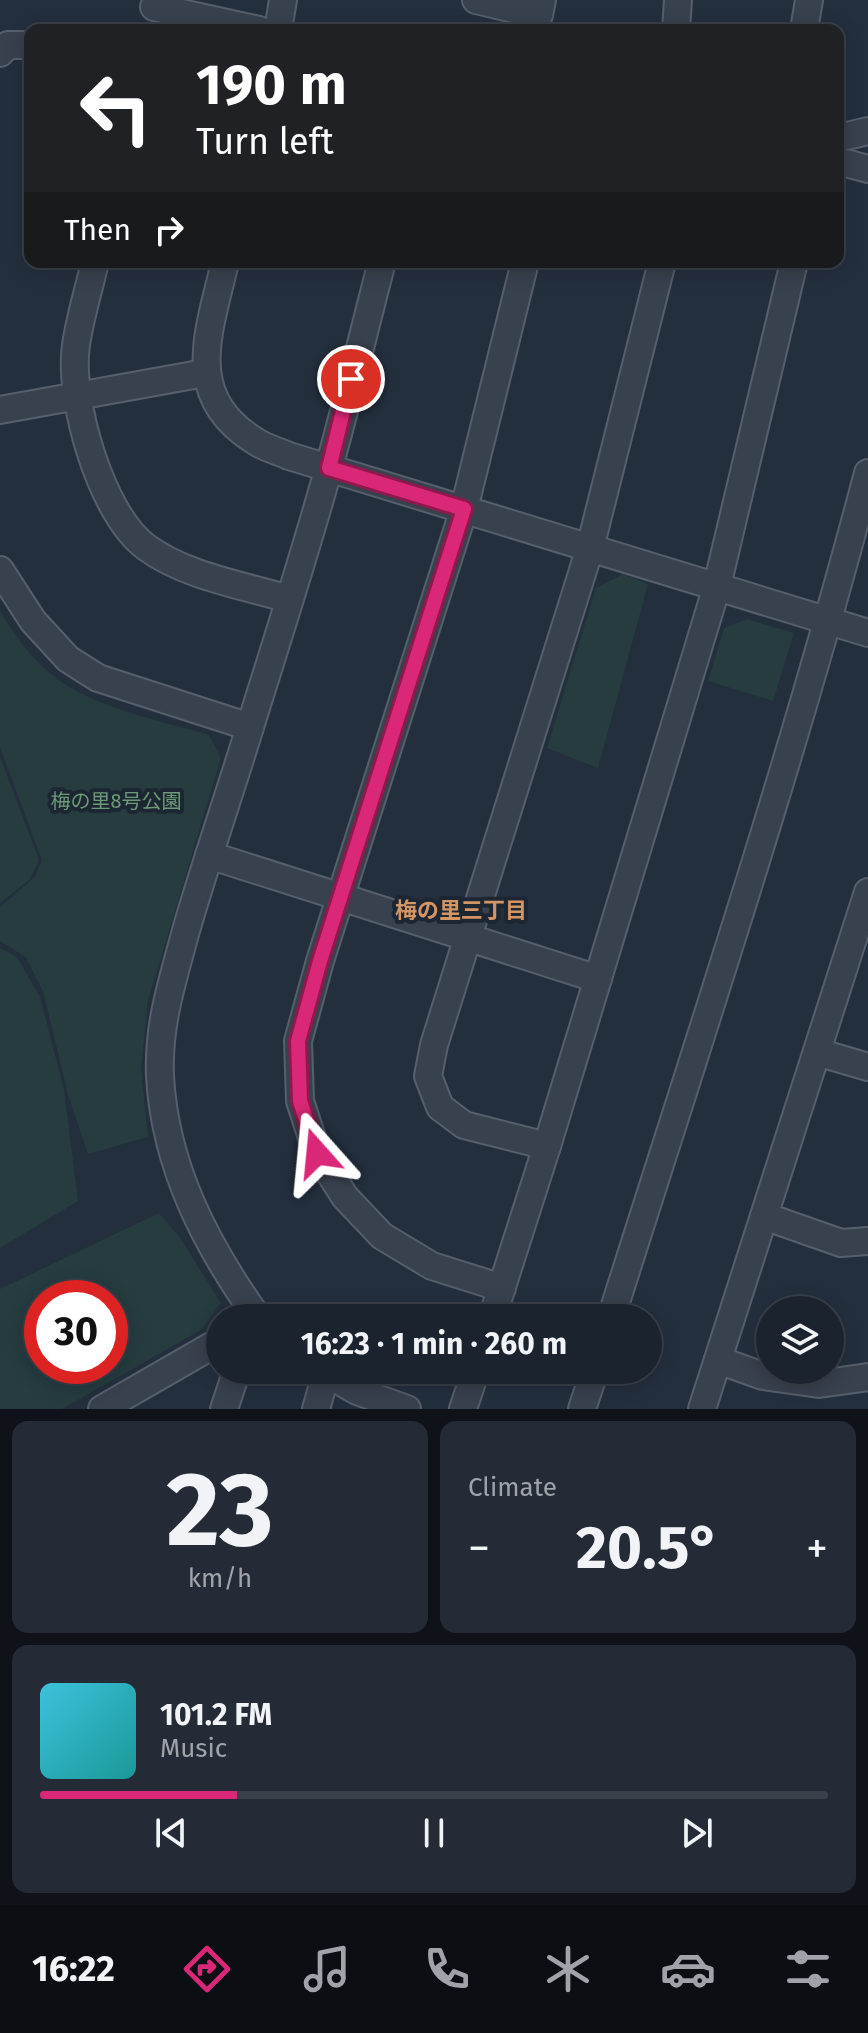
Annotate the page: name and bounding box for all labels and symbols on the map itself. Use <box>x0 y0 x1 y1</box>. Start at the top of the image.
pin <box>317 345 385 413</box>
park label: 梅の里8号公園 <box>50 789 182 813</box>
district label: 梅の里三丁目 <box>395 897 527 924</box>
position arrow <box>275 1111 359 1195</box>
speed limit sign: 30 <box>24 1280 128 1384</box>

